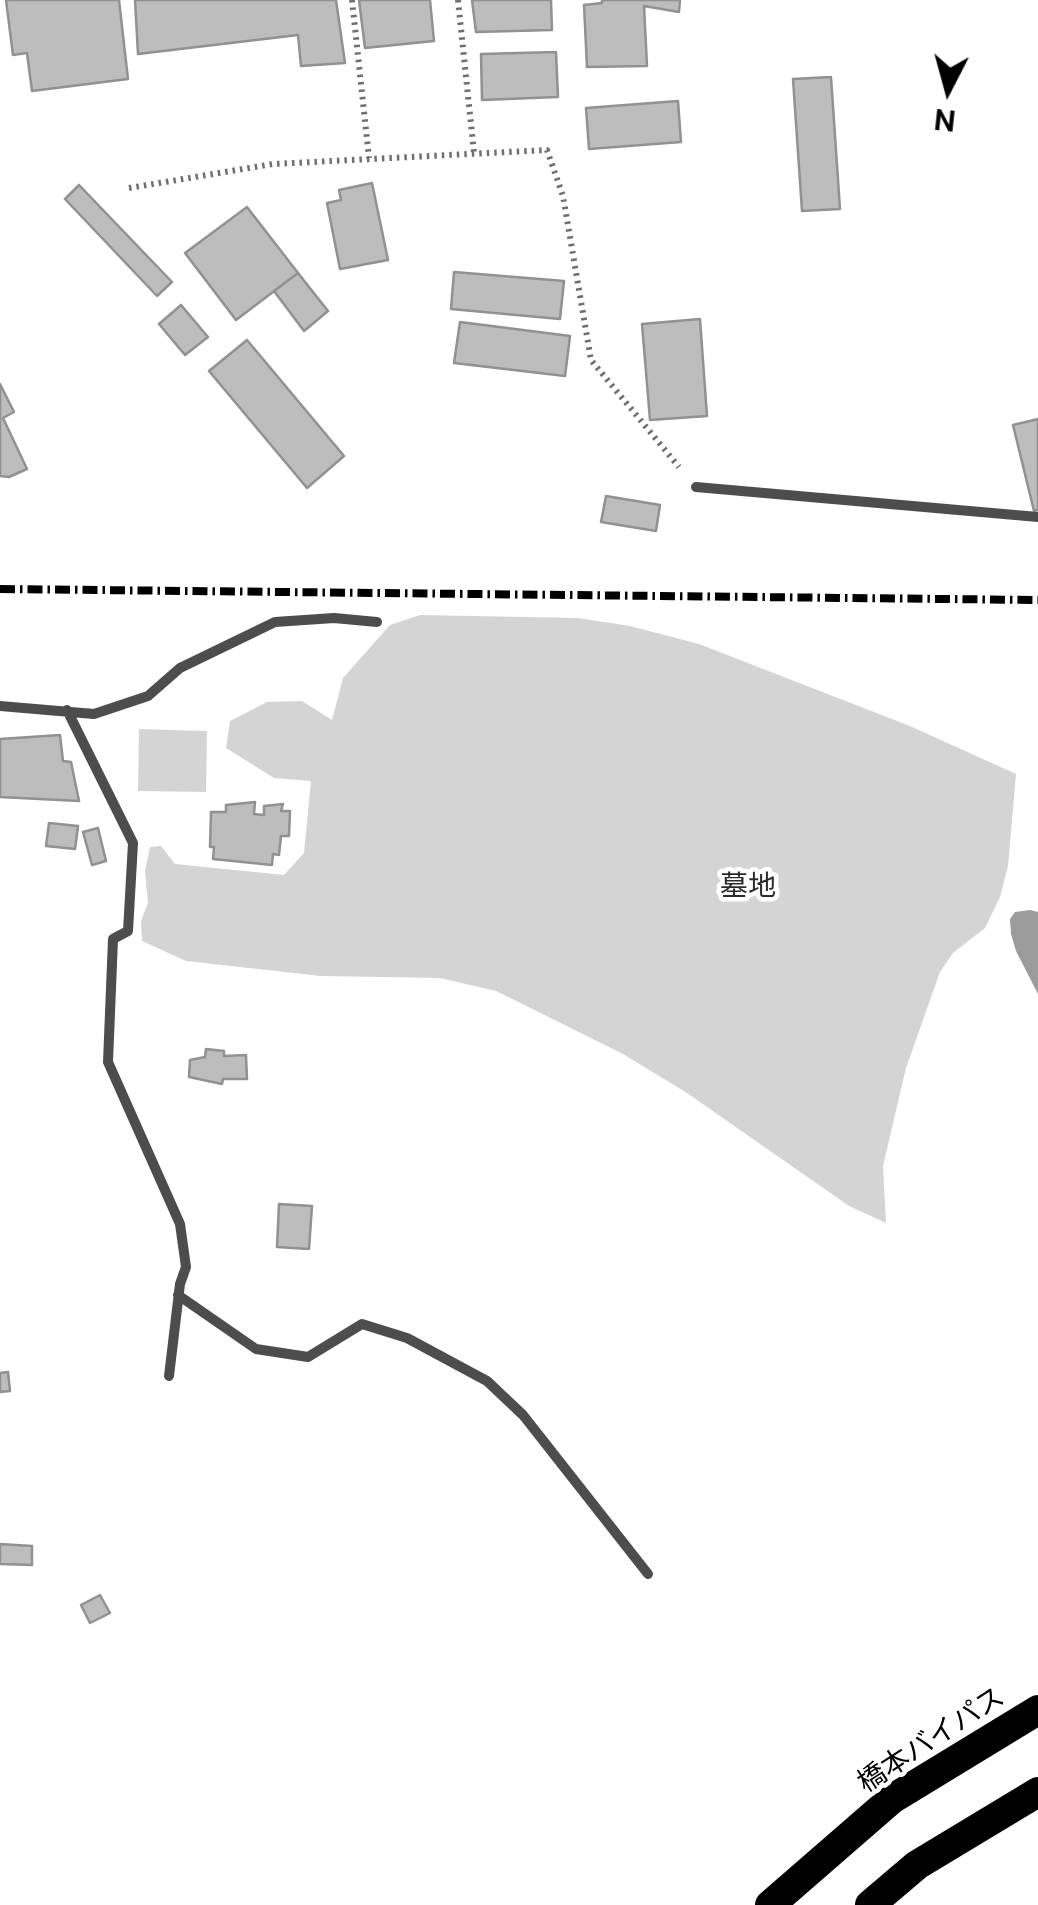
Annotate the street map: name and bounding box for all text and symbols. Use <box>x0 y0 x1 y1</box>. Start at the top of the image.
north arrow <box>898 40 998 140</box>
text: N <box>932 103 957 138</box>
park label: 墓地 <box>720 869 776 903</box>
street label: 橋本バイパス <box>851 1680 1011 1800</box>

